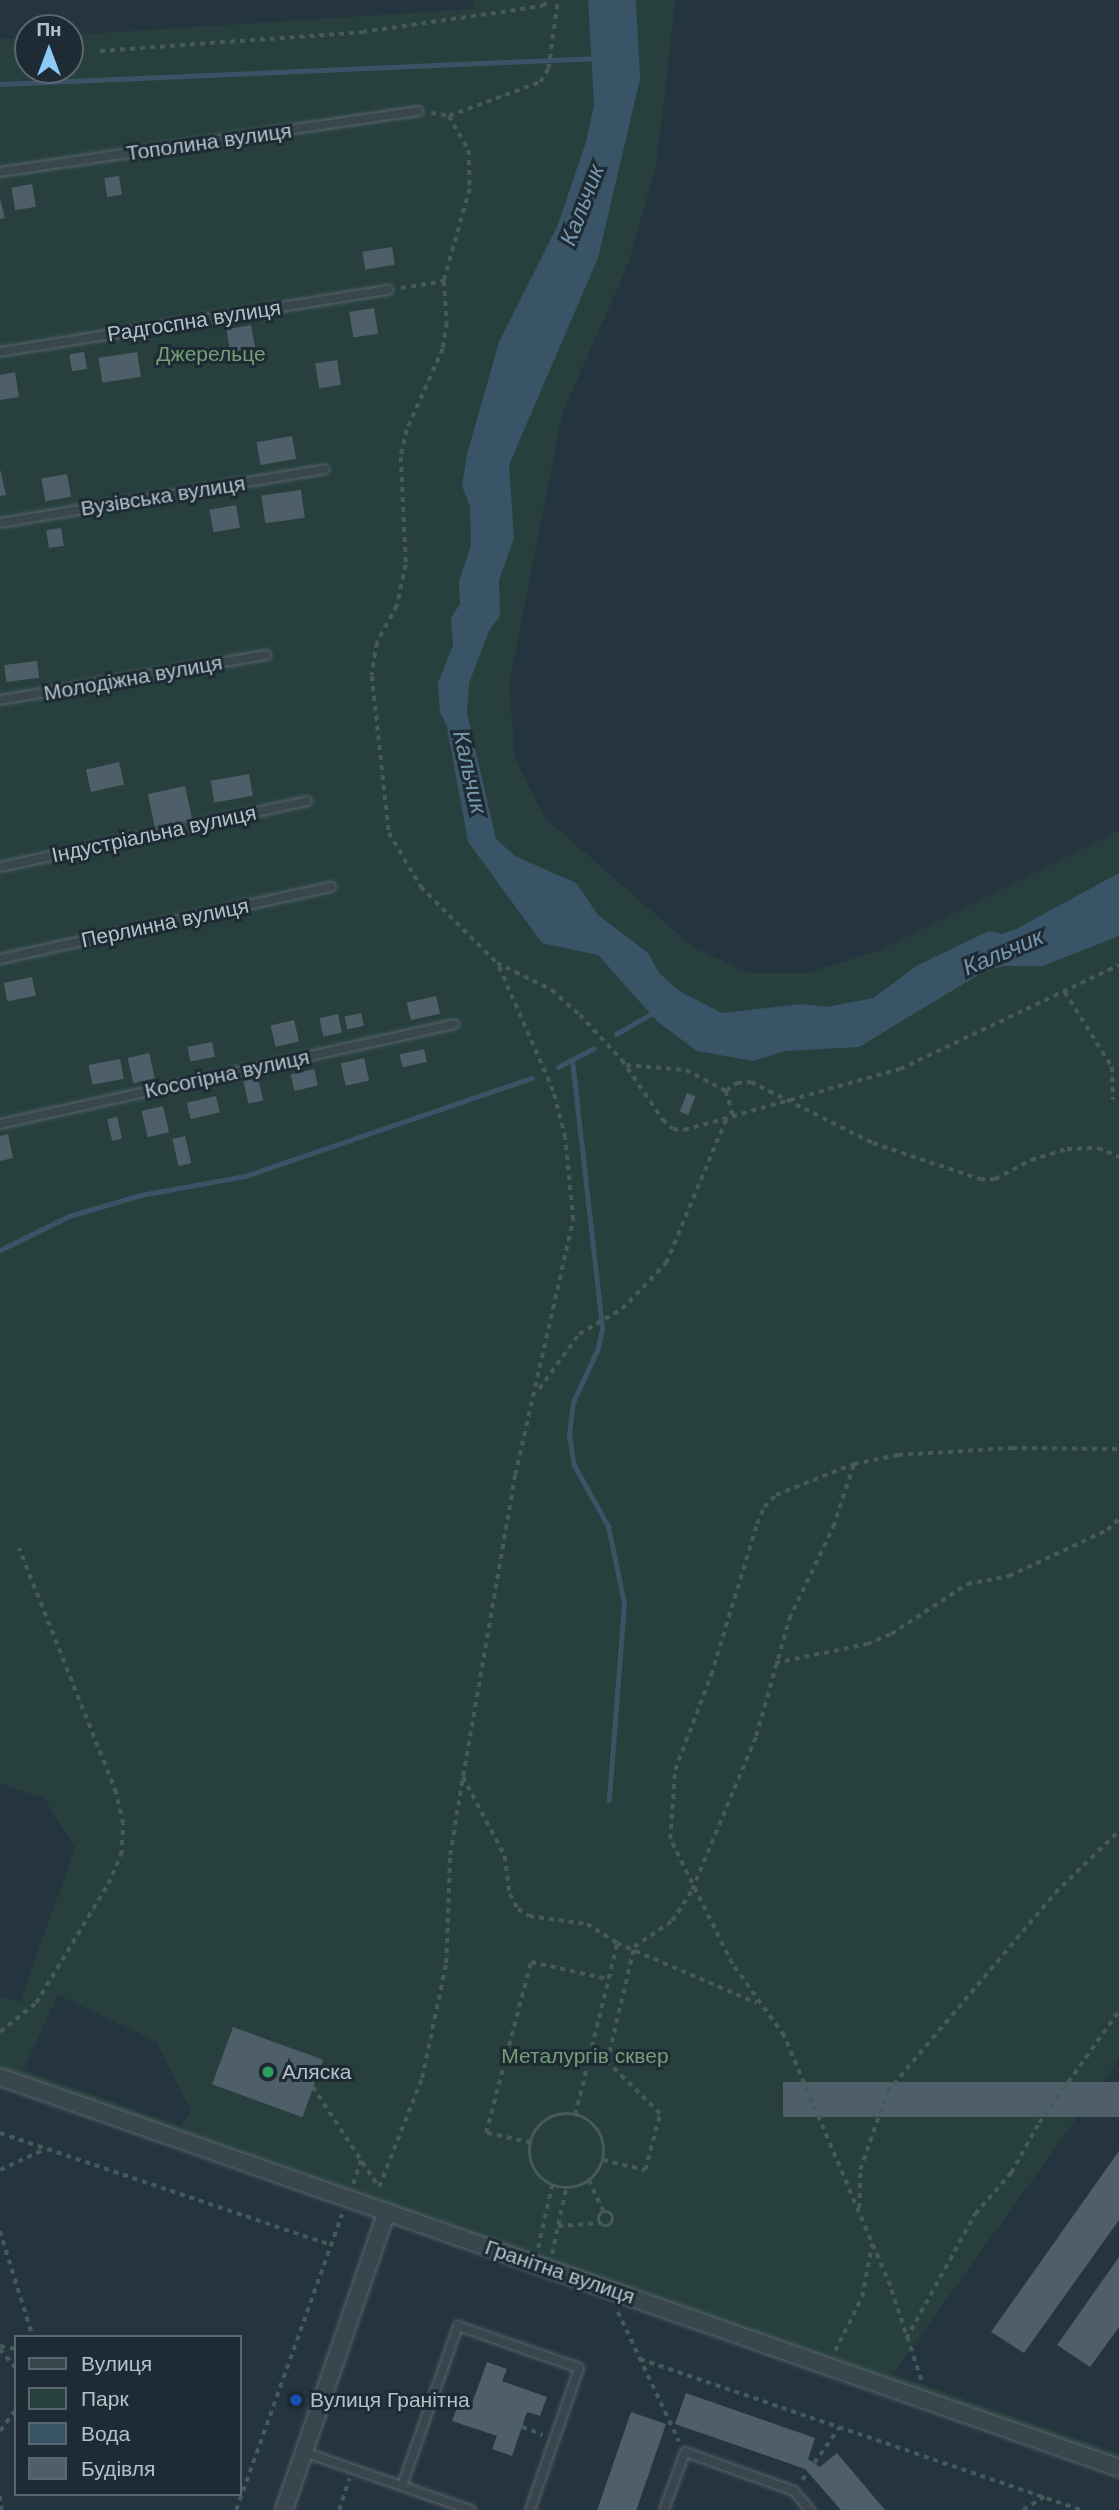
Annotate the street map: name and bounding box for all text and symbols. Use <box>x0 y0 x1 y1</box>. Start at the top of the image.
north arrow <box>14 14 84 84</box>
text: Пн <box>36 19 62 40</box>
street label: Тополина вулиця <box>125 118 293 166</box>
water label: Кальчик <box>554 161 610 249</box>
street label: Радгоспна вулиця <box>105 295 283 347</box>
park label: Джерельце <box>156 341 266 367</box>
street label: Вузівська вулиця <box>79 471 247 521</box>
street label: Молодіжна вулиця <box>42 650 224 706</box>
water label: Кальчик <box>447 728 493 816</box>
street label: Індустріальна вулиця <box>49 800 259 868</box>
street label: Перлинна вулиця <box>79 893 251 953</box>
water label: Кальчик <box>959 923 1047 981</box>
street label: Косогірна вулиця <box>142 1044 312 1104</box>
park label: Металургів сквер <box>501 2043 669 2069</box>
place label: Аляска <box>282 2059 351 2085</box>
marker: Аляска <box>260 2064 276 2080</box>
street label: Гранітна вулиця <box>482 2235 638 2309</box>
legend <box>14 2335 242 2496</box>
text: Вулиця <box>81 2352 152 2375</box>
text: Парк <box>81 2387 129 2410</box>
place label: Вулиця Гранітна <box>310 2387 470 2413</box>
marker: Вулиця Гранітна <box>288 2392 304 2408</box>
text: Вода <box>81 2422 130 2445</box>
text: Будівля <box>81 2457 155 2480</box>

